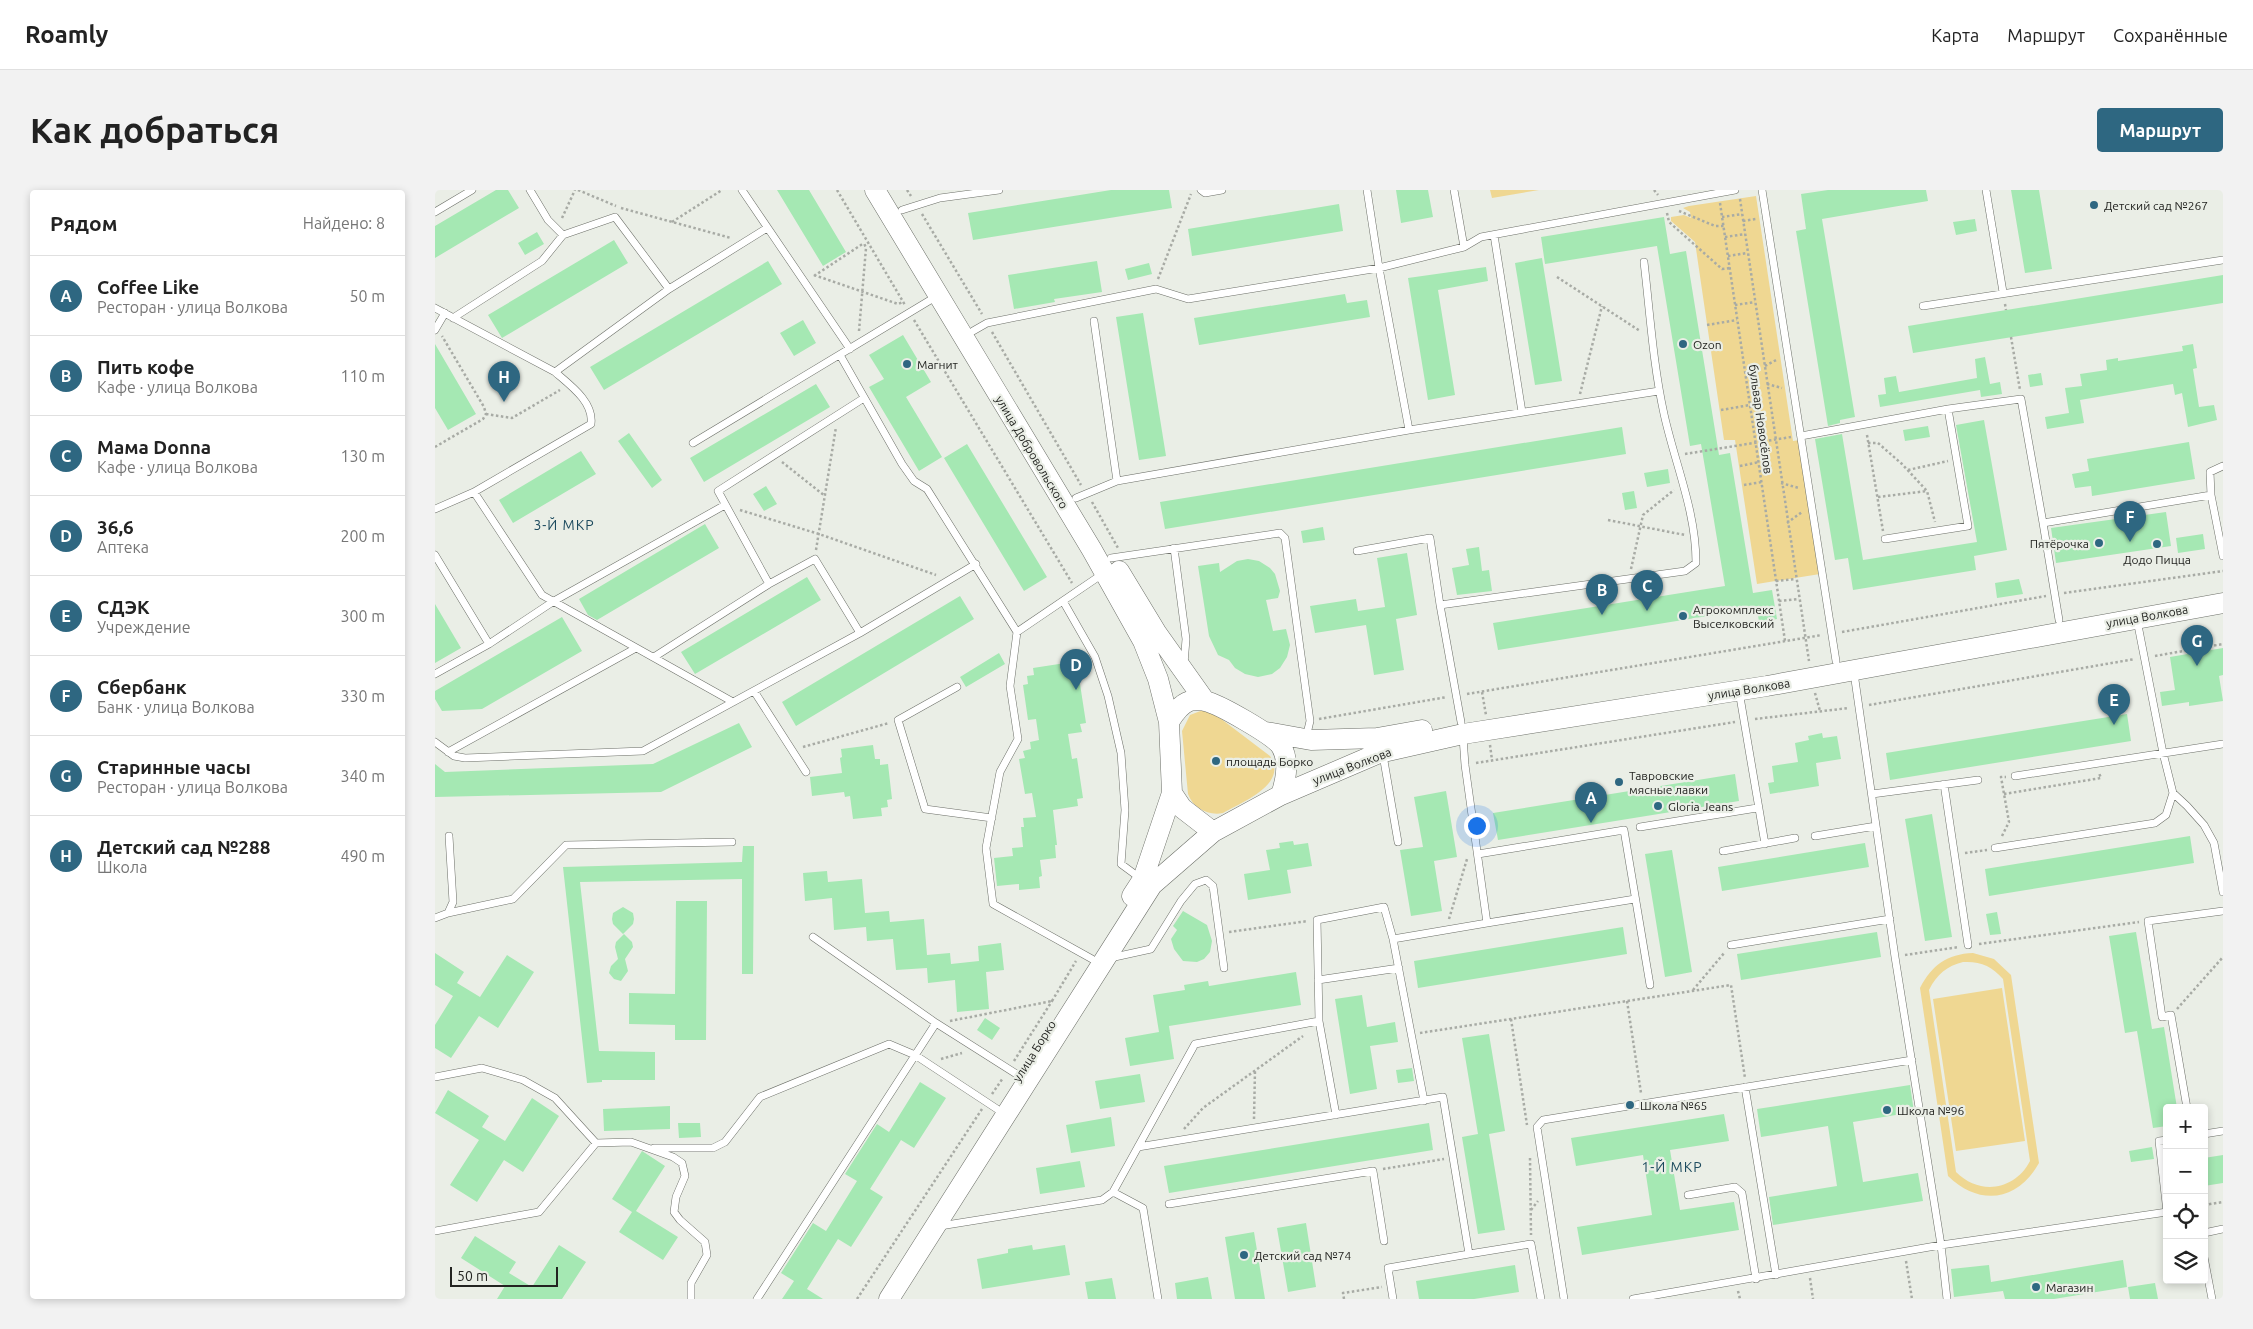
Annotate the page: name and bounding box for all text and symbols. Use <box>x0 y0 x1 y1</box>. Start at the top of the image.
text: Roamly <box>25 21 108 48</box>
text: Карта <box>1931 25 1979 45</box>
text: Маршрут <box>2007 25 2085 45</box>
text: Сохранённые <box>2113 25 2228 45</box>
button: Маршрут <box>2097 108 2223 152</box>
text: Как добраться <box>30 110 279 150</box>
marker: Детский сад №267 <box>2088 199 2100 211</box>
place label: Детский сад №267 <box>2104 199 2208 212</box>
text: Рядом <box>50 211 118 235</box>
text: Найдено: 8 <box>303 214 385 232</box>
text: Coffee Like <box>97 276 199 298</box>
text: A <box>60 287 72 305</box>
text: 50 m <box>349 287 385 305</box>
text: Ресторан · улица Волкова <box>97 298 288 316</box>
marker: Ozon <box>1677 338 1689 350</box>
place label: Ozon <box>1693 338 1722 351</box>
text: Пить кофе <box>97 356 194 378</box>
marker: Магнит <box>901 358 913 370</box>
place label: Магнит <box>917 358 959 371</box>
pin: H <box>488 361 520 402</box>
street label: бульвар Новосёлов <box>1747 363 1775 475</box>
text: B <box>61 367 71 385</box>
text: 110 m <box>340 367 385 385</box>
text: Кафе · улица Волкова <box>97 378 258 396</box>
street label: улица Добровольского <box>993 393 1071 511</box>
text: Мама Donna <box>97 436 211 458</box>
text: C <box>61 447 71 465</box>
text: 130 m <box>340 447 385 465</box>
text: Кафе · улица Волкова <box>97 458 258 476</box>
pin: F <box>2114 501 2146 542</box>
text: 36,6 <box>97 516 134 538</box>
district label: 3-Й МКР <box>533 516 595 533</box>
text: D <box>60 527 72 545</box>
text: 200 m <box>340 527 385 545</box>
place label: Пятёрочка <box>2030 537 2089 550</box>
marker: Пятёрочка <box>2093 537 2105 549</box>
text: Аптека <box>97 538 149 556</box>
marker: Додо Пицца <box>2151 538 2163 550</box>
place label: Додо Пицца <box>2123 553 2191 566</box>
pin: C <box>1631 570 1663 611</box>
pin: B <box>1586 574 1618 615</box>
text: СДЭК <box>97 596 150 618</box>
street label: улица Волкова <box>2105 602 2189 630</box>
place label: Агрокомплекс Выселковский <box>1693 603 1774 630</box>
text: E <box>61 607 71 625</box>
text: 300 m <box>340 607 385 625</box>
marker: Агрокомплекс Выселковский <box>1677 610 1689 622</box>
text: Учреждение <box>97 618 191 636</box>
pin: G <box>2181 625 2213 666</box>
pin: D <box>1060 649 1092 690</box>
text: Сбербанк <box>97 676 187 698</box>
street label: улица Волкова <box>1707 676 1791 702</box>
pin: E <box>2098 684 2130 725</box>
text: F <box>62 687 71 705</box>
text: 330 m <box>340 687 385 705</box>
text: Банк · улица Волкова <box>97 698 255 716</box>
street label: улица Волкова <box>1311 745 1393 787</box>
marker: площадь Борко <box>1210 755 1222 767</box>
place label: площадь Борко <box>1226 755 1313 768</box>
text: Старинные часы <box>97 756 251 778</box>
text: G <box>60 767 72 785</box>
text: 340 m <box>340 767 385 785</box>
place label: Тавровские мясные лавки <box>1629 769 1708 796</box>
marker: Тавровские мясные лавки <box>1613 776 1625 788</box>
text: Ресторан · улица Волкова <box>97 778 288 796</box>
pin: A <box>1575 782 1607 823</box>
marker: Gloria Jeans <box>1652 800 1664 812</box>
place label: Gloria Jeans <box>1668 800 1733 813</box>
your location <box>1464 813 1490 839</box>
text: Детский сад №288 <box>97 836 270 858</box>
text: H <box>60 847 72 865</box>
text: 490 m <box>340 847 385 865</box>
text: Школа <box>97 858 147 876</box>
street label: улица Борко <box>1010 1018 1058 1084</box>
marker: Школа №65 <box>1624 1099 1636 1111</box>
place label: Школа №65 <box>1640 1099 1707 1112</box>
marker: Школа №96 <box>1881 1104 1893 1116</box>
place label: Школа №96 <box>1897 1104 1965 1117</box>
map controls <box>2163 1104 2208 1284</box>
button: + <box>2163 1104 2208 1149</box>
button: − <box>2163 1149 2208 1194</box>
district label: 1-Й МКР <box>1641 1158 1703 1175</box>
button: locate <box>2163 1194 2208 1239</box>
button: layers <box>2163 1239 2208 1284</box>
marker: Детский сад №74 <box>1238 1249 1250 1261</box>
place label: Детский сад №74 <box>1254 1249 1352 1262</box>
scale bar <box>450 1264 557 1287</box>
text: 50 m <box>457 1268 488 1284</box>
marker: Магазин <box>2030 1281 2042 1293</box>
place label: Магазин <box>2046 1281 2093 1294</box>

